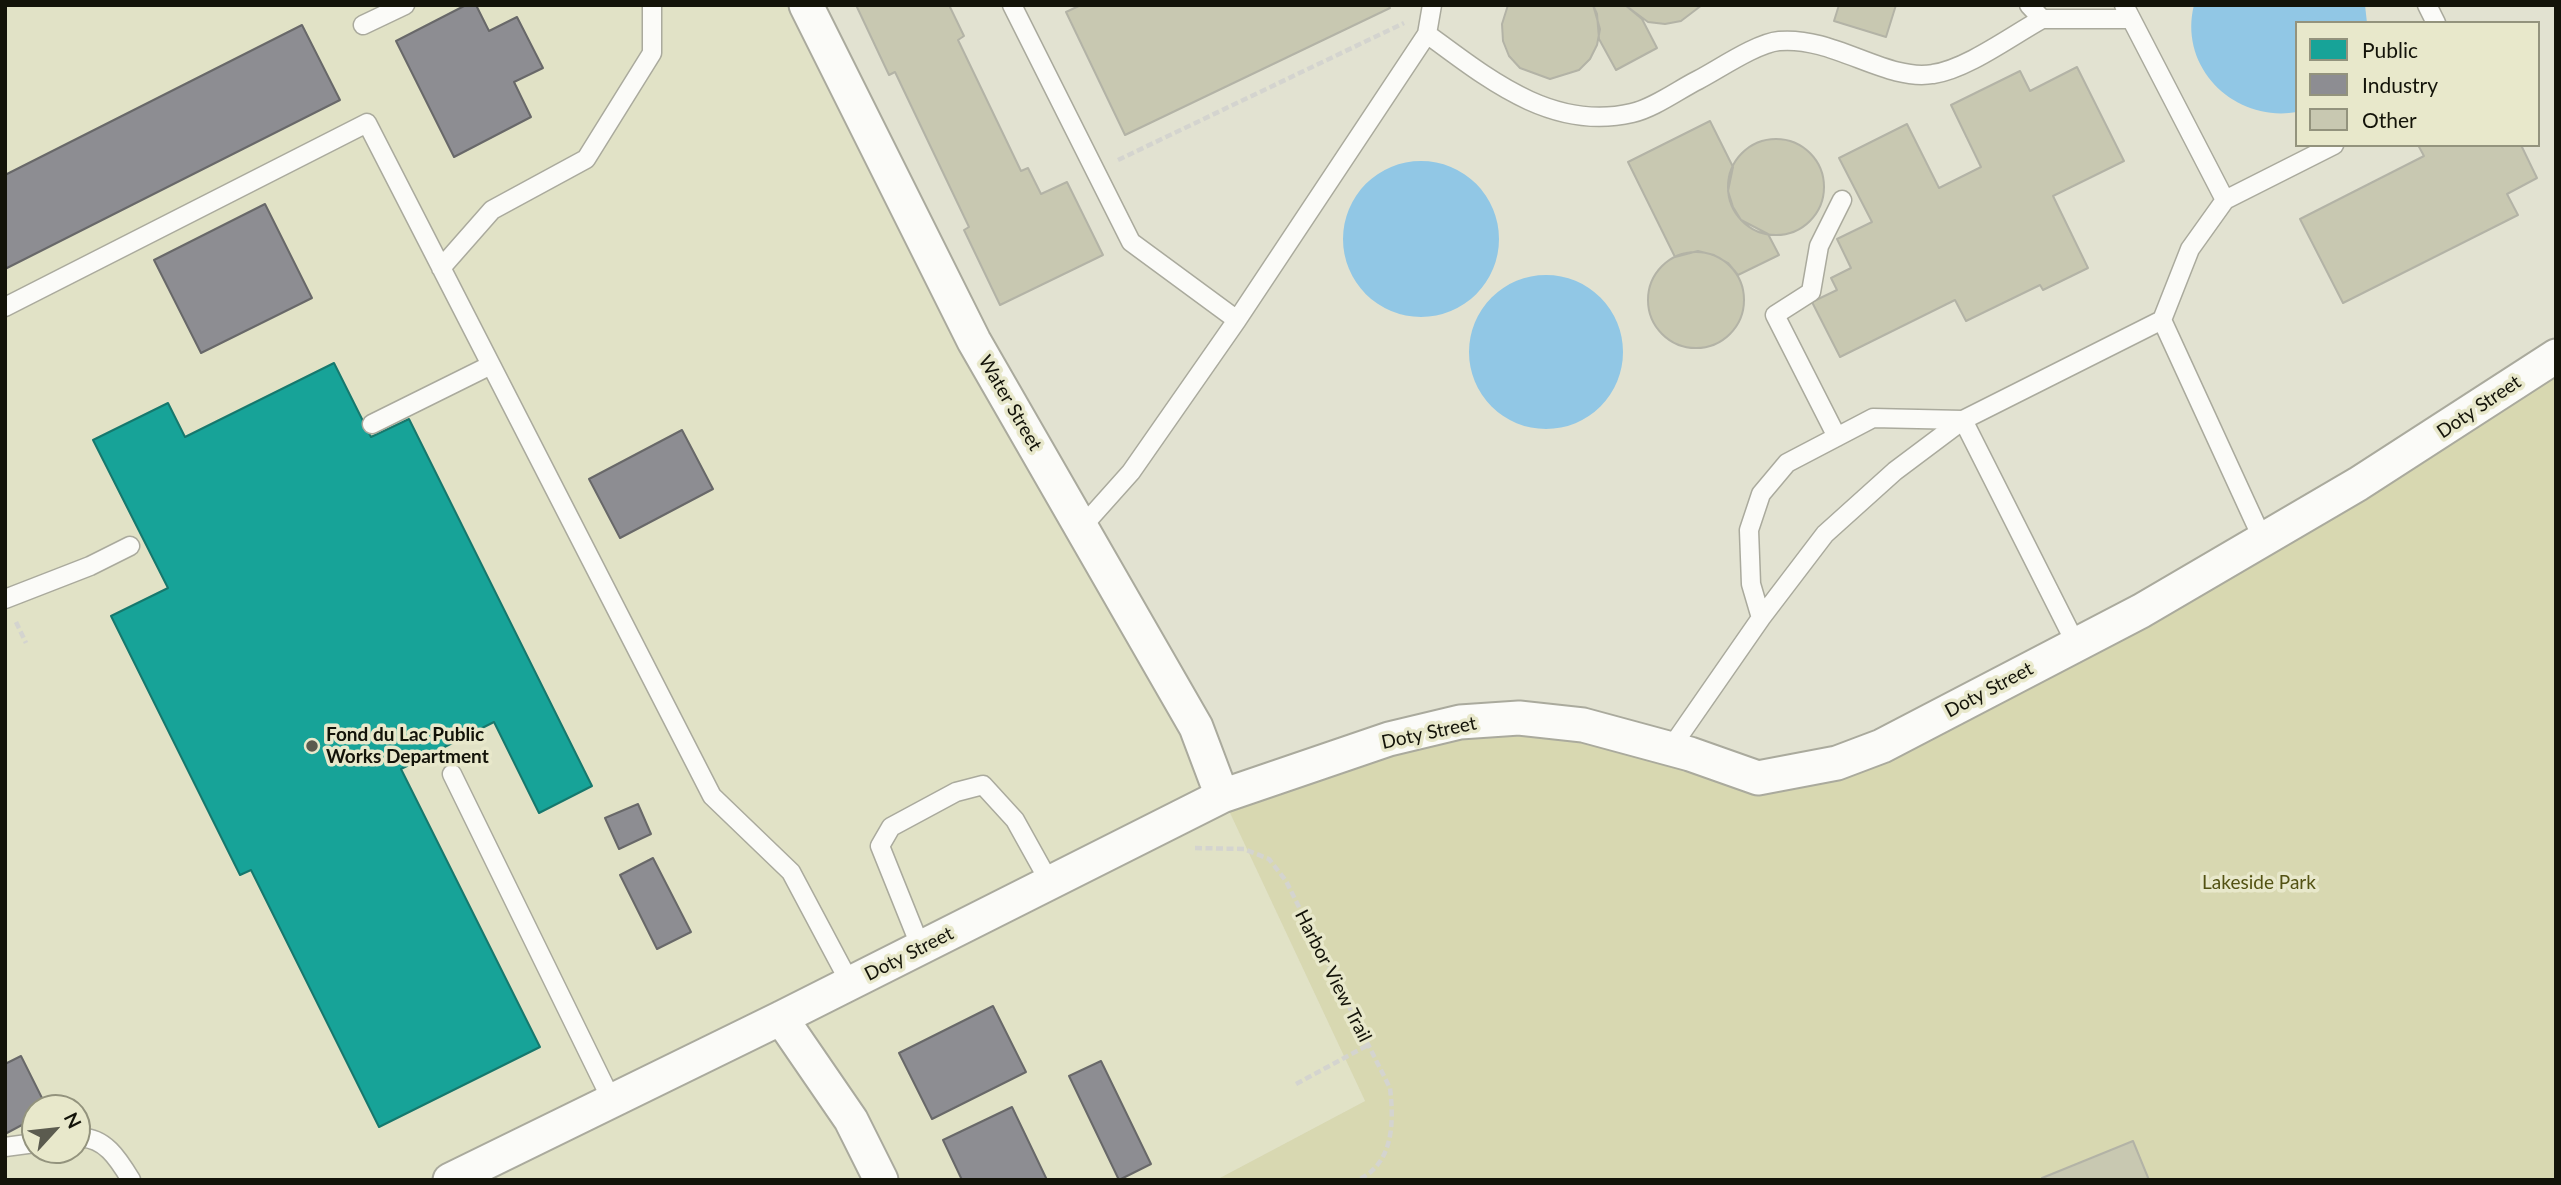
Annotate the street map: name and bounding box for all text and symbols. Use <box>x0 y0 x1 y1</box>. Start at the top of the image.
legend <box>2295 21 2540 147</box>
text: Public <box>2362 37 2418 62</box>
text: Industry <box>2362 72 2438 97</box>
text: Other <box>2362 107 2417 132</box>
street label: Water Street <box>973 351 1047 455</box>
street label: Doty Street <box>2433 371 2525 443</box>
street label: Doty Street <box>1941 657 2037 723</box>
street label: Doty Street <box>1379 712 1479 754</box>
place label: Fond du Lac Public Works Department <box>326 724 489 768</box>
marker: Fond du Lac Public Works Department <box>304 738 320 754</box>
park label: Lakeside Park <box>2202 872 2316 894</box>
street label: Harbor View Trail <box>1290 906 1376 1046</box>
street label: Doty Street <box>861 922 957 986</box>
north arrow <box>21 1094 91 1164</box>
text: N <box>60 1108 87 1132</box>

